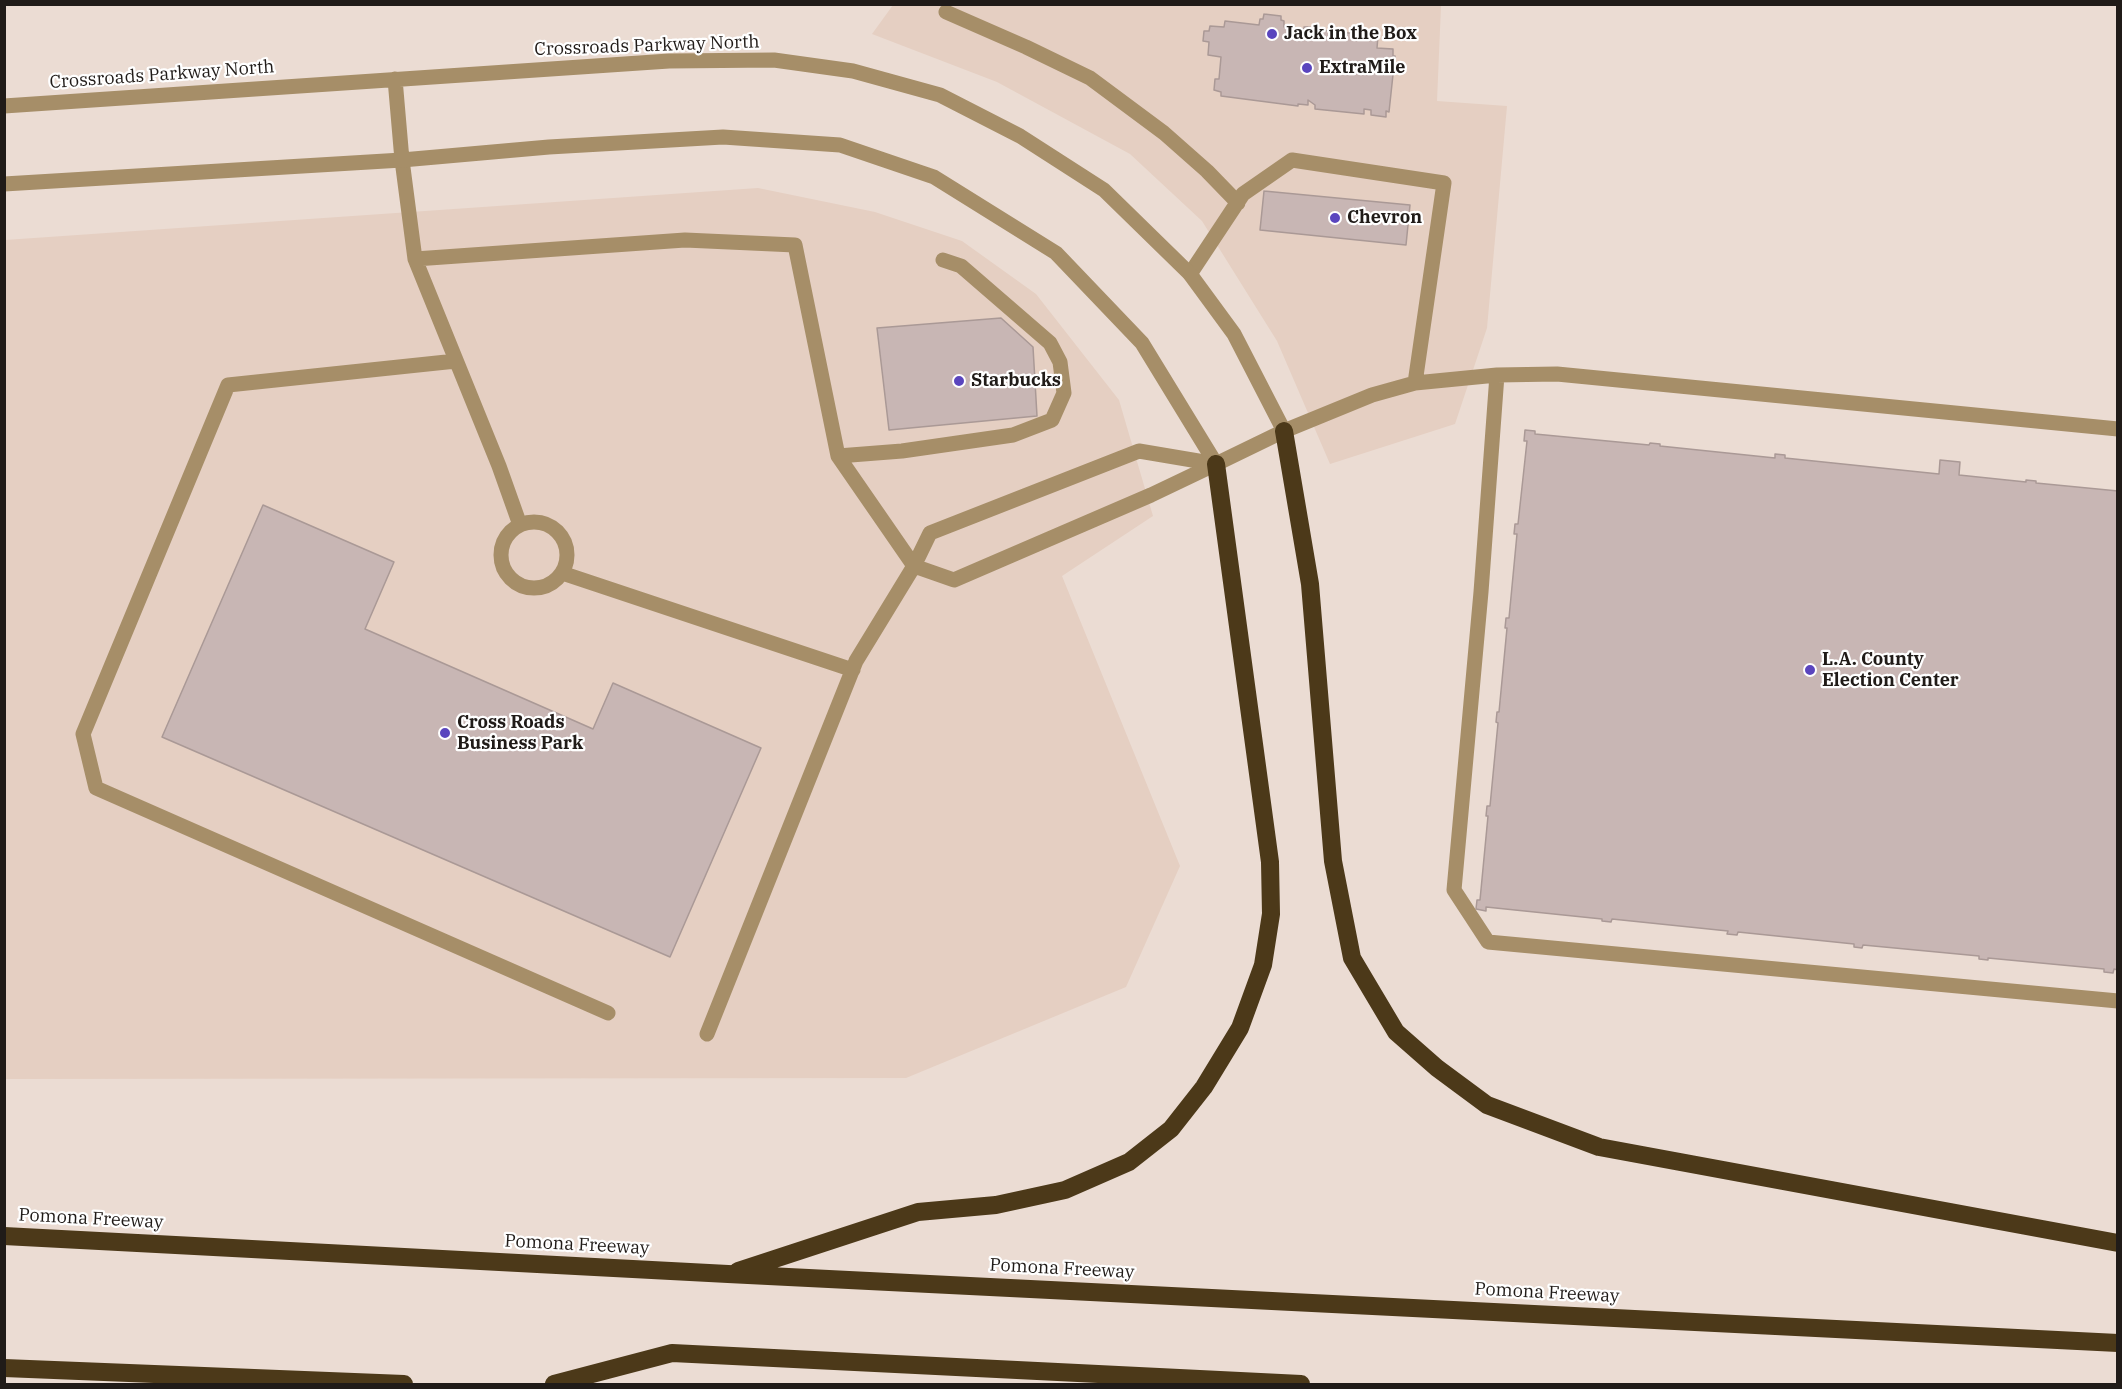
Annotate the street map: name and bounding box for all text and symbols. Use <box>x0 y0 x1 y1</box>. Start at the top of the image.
place label: Jack in the Box <box>1284 23 1417 45</box>
marker: Jack in the Box <box>1265 27 1279 41</box>
street label: Crossroads Parkway North <box>534 31 760 61</box>
street label: Crossroads Parkway North <box>49 56 275 94</box>
place label: ExtraMile <box>1319 57 1406 79</box>
marker: ExtraMile <box>1300 61 1314 75</box>
place label: Chevron <box>1347 207 1422 229</box>
marker: Chevron <box>1328 211 1342 225</box>
place label: Starbucks <box>971 370 1061 392</box>
marker: Starbucks <box>952 374 966 388</box>
place label: L.A. County Election Center <box>1822 649 1959 692</box>
marker: L.A. County Election Center <box>1803 663 1817 677</box>
place label: Cross Roads Business Park <box>457 712 583 754</box>
marker: Cross Roads Business Park <box>438 726 452 740</box>
street label: Pomona Freeway <box>18 1204 164 1234</box>
street label: Pomona Freeway <box>504 1230 650 1260</box>
street label: Pomona Freeway <box>989 1254 1135 1284</box>
street label: Pomona Freeway <box>1474 1278 1620 1308</box>

